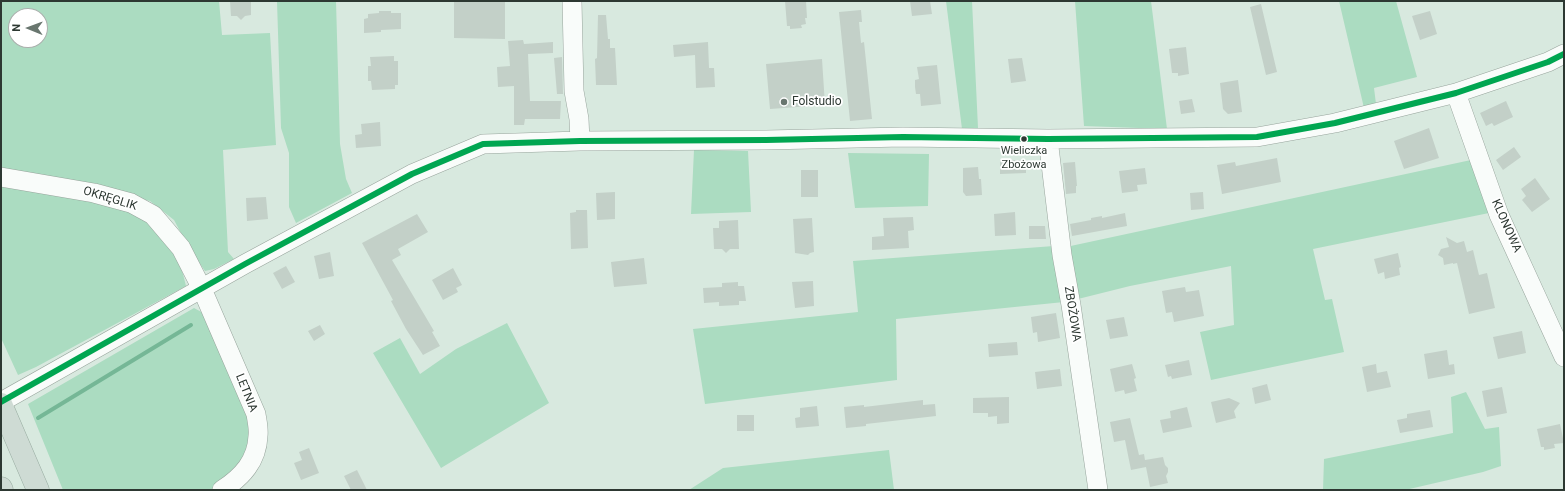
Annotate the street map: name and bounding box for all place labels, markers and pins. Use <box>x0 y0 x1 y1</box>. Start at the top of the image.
place label: Folstudio <box>792 95 842 109</box>
marker: Folstudio <box>779 97 789 107</box>
marker: Wieliczka Zbożowa <box>1019 134 1029 144</box>
place label: Wieliczka Zbożowa <box>1001 144 1047 170</box>

